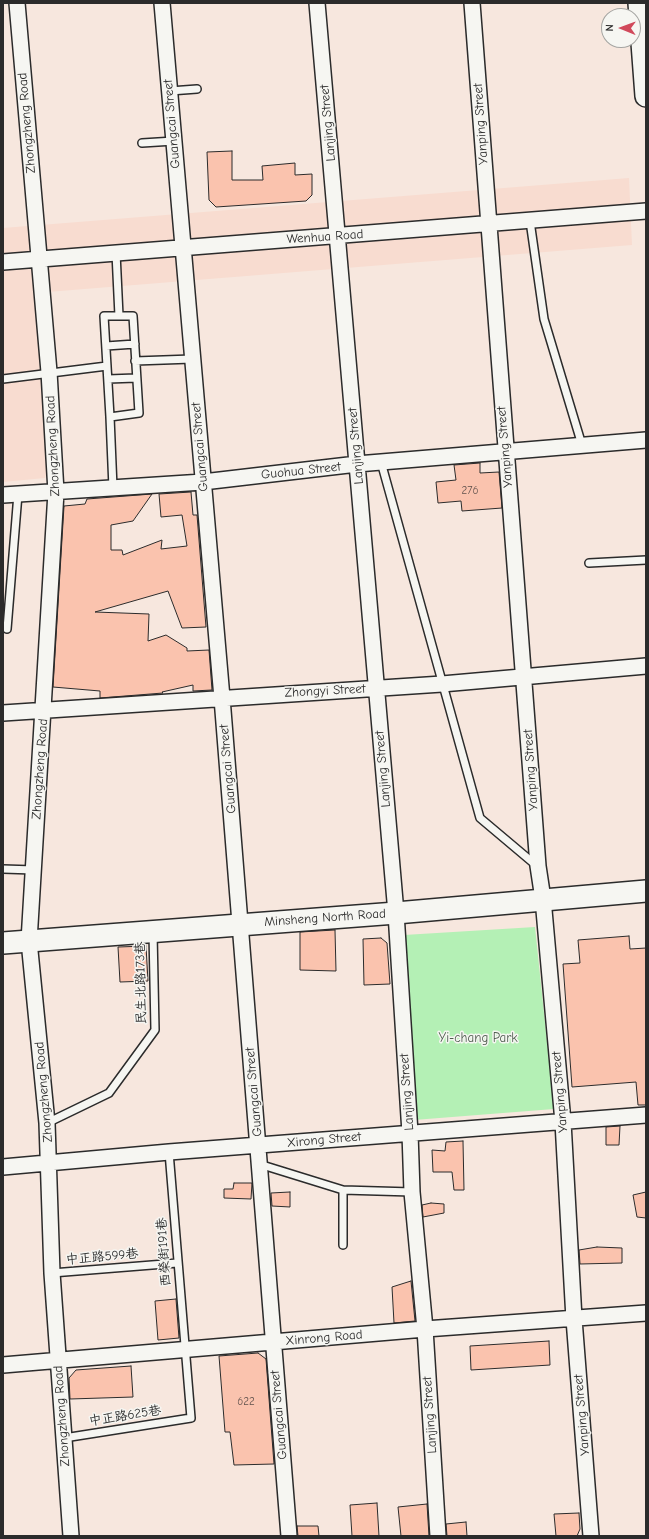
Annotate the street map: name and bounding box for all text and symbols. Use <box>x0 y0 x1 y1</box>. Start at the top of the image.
north arrow <box>601 8 641 48</box>
text: N <box>603 24 616 32</box>
street label: Zhongzheng Road <box>15 72 39 174</box>
street label: Guangcai Street <box>160 79 184 169</box>
street label: Yanping Street <box>470 83 492 165</box>
street label: Lanjing Street <box>317 84 339 162</box>
street label: Wenhua Road <box>286 227 364 247</box>
street label: Zhongzheng Road <box>43 395 63 497</box>
street label: Guangcai Street <box>188 402 212 492</box>
street label: Yanping Street <box>494 406 516 488</box>
street label: Lanjing Street <box>345 407 367 485</box>
street label: Guohua Street <box>260 459 342 483</box>
house number: 276 <box>462 484 478 498</box>
street label: Zhongyi Street <box>284 681 366 701</box>
street label: Zhongzheng Road <box>29 718 51 820</box>
street label: Guangcai Street <box>216 724 240 814</box>
street label: Yanping Street <box>520 729 542 811</box>
street label: Lanjing Street <box>372 730 394 808</box>
street label: Minsheng North Road <box>264 906 386 930</box>
street label: 民生北路173巷 <box>132 941 150 1025</box>
park label: Yi-chang Park <box>438 1030 518 1046</box>
street label: Zhongzheng Road <box>32 1041 56 1143</box>
street label: Guangcai Street <box>242 1047 266 1137</box>
street label: Yanping Street <box>549 1051 571 1133</box>
street label: Lanjing Street <box>397 1053 417 1131</box>
street label: Xirong Street <box>286 1129 362 1151</box>
street label: 西榮街191巷 <box>154 1217 174 1287</box>
street label: 中正路599巷 <box>65 1246 139 1268</box>
street label: Xinrong Road <box>285 1327 363 1349</box>
street label: Zhongzheng Road <box>51 1365 73 1467</box>
street label: Guangcai Street <box>267 1370 291 1460</box>
street label: Yanping Street <box>571 1374 593 1456</box>
street label: Lanjing Street <box>420 1376 440 1454</box>
house number: 622 <box>237 1395 255 1409</box>
street label: 中正路625巷 <box>88 1403 162 1429</box>

